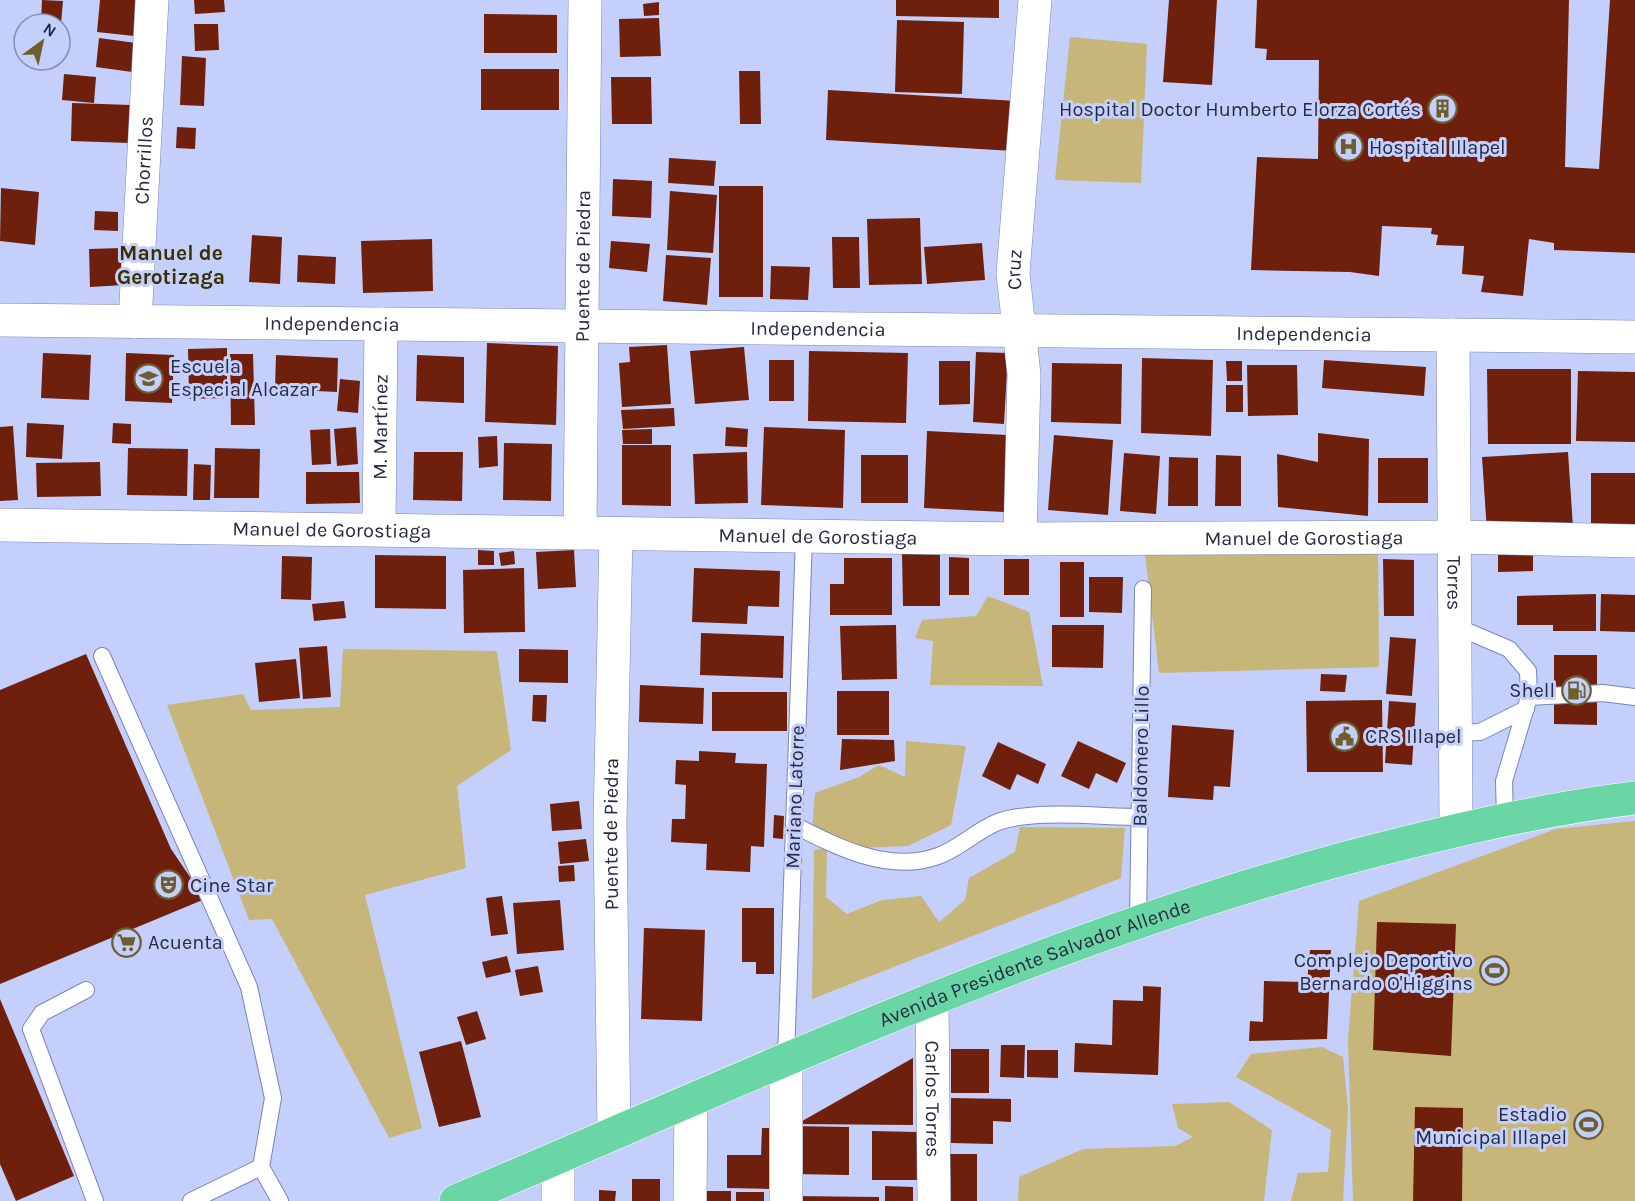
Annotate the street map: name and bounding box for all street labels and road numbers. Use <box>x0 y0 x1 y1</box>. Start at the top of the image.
street label: Chorrillos <box>130 115 157 205</box>
street label: Puente de Piedra <box>570 190 595 342</box>
street label: Cruz <box>1001 248 1026 291</box>
street label: Independencia <box>264 311 400 336</box>
street label: Independencia <box>750 316 886 341</box>
street label: Independencia <box>1236 321 1372 346</box>
street label: M. Martínez <box>368 374 392 480</box>
street label: Manuel de Gorostiaga <box>232 517 432 542</box>
street label: Manuel de Gorostiaga <box>718 523 918 549</box>
street label: Manuel de Gorostiaga <box>1204 526 1403 550</box>
street label: Torres <box>1443 556 1466 610</box>
street label: Baldomero Lillo <box>1128 685 1154 827</box>
street label: Mariano Latorre <box>781 725 809 869</box>
street label: Puente de Piedra <box>598 758 623 910</box>
street label: Avenida Presidente Salvador Allende <box>875 894 1193 1031</box>
street label: Carlos Torres <box>921 1040 945 1158</box>

